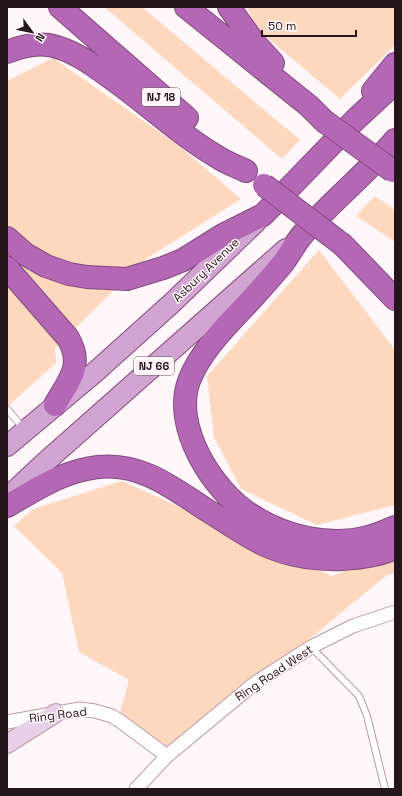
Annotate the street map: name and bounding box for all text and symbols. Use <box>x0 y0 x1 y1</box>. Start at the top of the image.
north arrow <box>12 12 52 52</box>
scale bar <box>262 12 356 38</box>
text: 50 m <box>268 18 296 34</box>
text: N <box>33 31 48 44</box>
road number: NJ 18 <box>142 88 180 106</box>
street label: Asbury Avenue <box>169 234 243 306</box>
road number: NJ 66 <box>134 357 174 375</box>
street label: Ring Road West <box>232 641 316 705</box>
street label: Ring Road <box>28 704 88 726</box>

